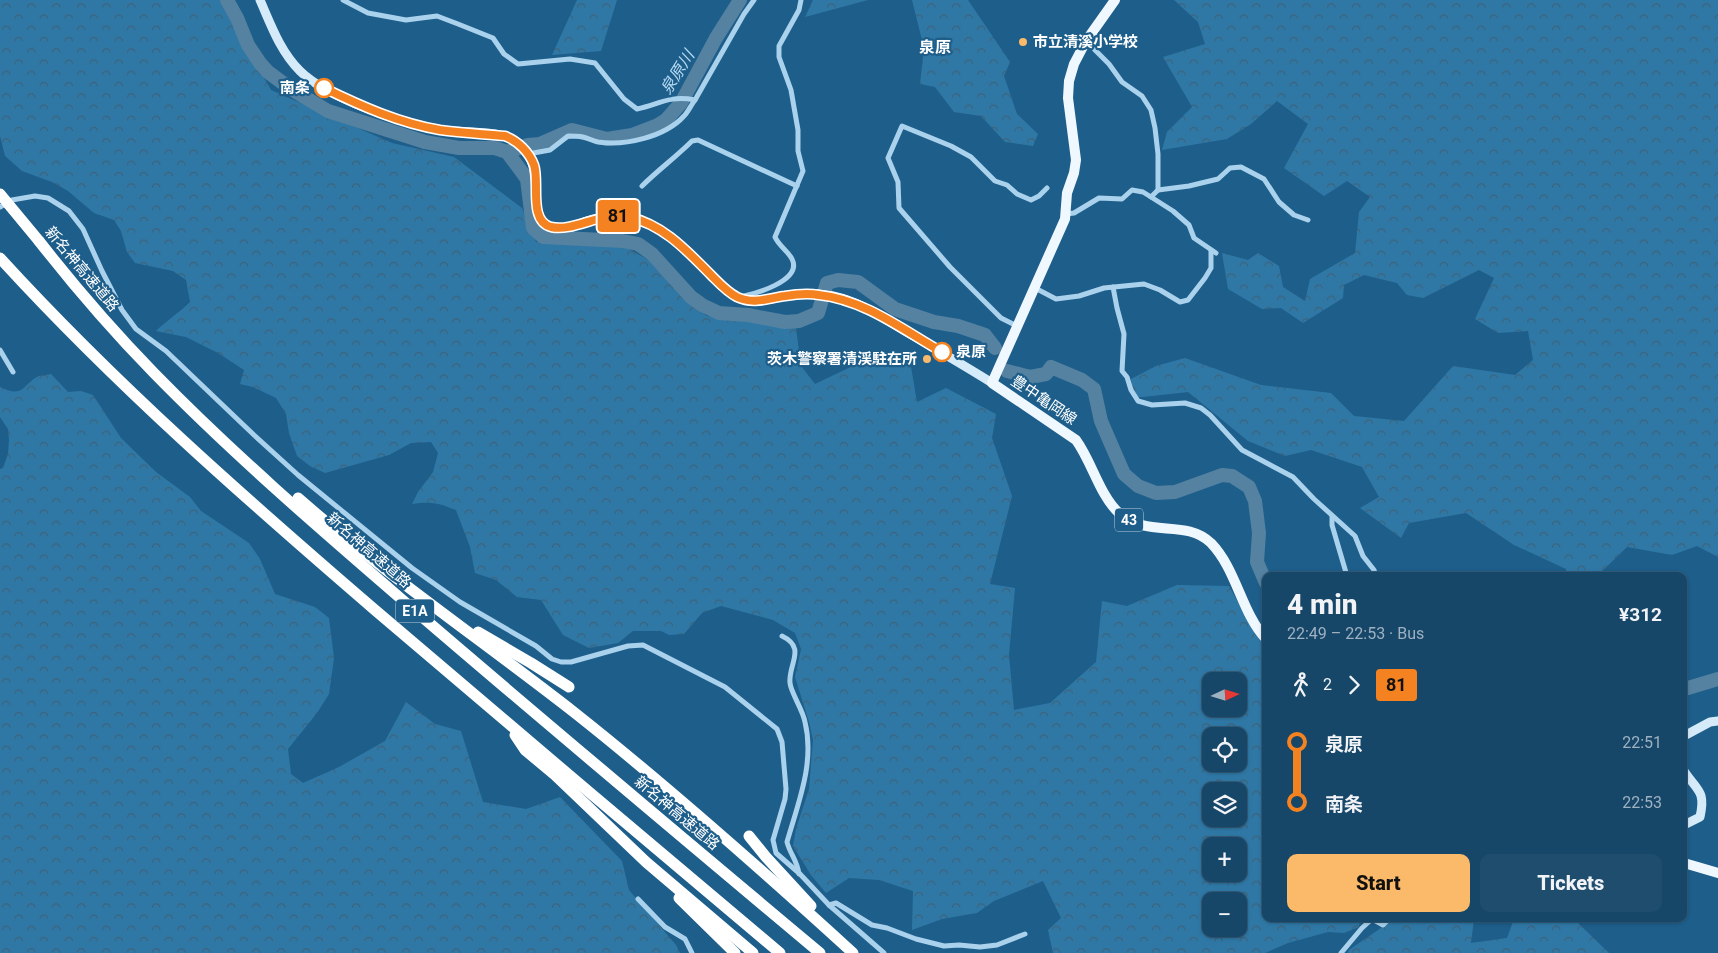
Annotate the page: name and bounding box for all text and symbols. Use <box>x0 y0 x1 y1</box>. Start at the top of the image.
place label: 市立清溪小学校 <box>1033 33 1138 51</box>
marker: 市立清溪小学校 <box>1017 36 1029 48</box>
district label: 泉原 <box>919 38 951 57</box>
water label: 泉原川 <box>657 45 699 98</box>
marker: 南条 <box>314 78 334 98</box>
place label: 南条 <box>280 79 310 97</box>
line badge: 81 <box>596 200 640 232</box>
text: 81 <box>608 205 628 226</box>
street label: 新名神高速道路 <box>41 223 123 315</box>
marker: 泉原 <box>932 342 952 362</box>
place label: 泉原 <box>956 343 986 361</box>
place label: 茨木警察署清渓駐在所 <box>767 350 917 368</box>
marker: 茨木警察署清渓駐在所 <box>921 353 933 365</box>
street label: 豊中亀岡線 <box>1008 372 1080 428</box>
road number: 43 <box>1115 508 1143 532</box>
street label: 新名神高速道路 <box>323 509 415 591</box>
text: 4 min <box>1287 588 1358 621</box>
road number: E1A <box>396 600 434 622</box>
text: ¥312 <box>1619 603 1662 626</box>
text: 22:49 – 22:53 · Bus <box>1287 624 1424 643</box>
icon: walk <box>1287 671 1315 699</box>
icon: forward <box>1340 671 1368 699</box>
north arrow <box>1202 672 1248 718</box>
map controls <box>1202 672 1247 937</box>
text: 81 <box>1386 674 1407 695</box>
text: 2 <box>1323 675 1332 694</box>
button: locate <box>1202 727 1247 772</box>
text: 泉原 <box>1325 733 1363 756</box>
text: 22:51 <box>1622 733 1662 752</box>
street label: 新名神高速道路 <box>631 772 723 854</box>
button: layers <box>1202 782 1247 827</box>
text: 南条 <box>1325 793 1363 816</box>
text: 22:53 <box>1622 793 1662 812</box>
button: + <box>1202 837 1247 882</box>
button: Start <box>1287 854 1470 912</box>
button: Tickets <box>1480 854 1662 912</box>
button: − <box>1202 892 1247 937</box>

